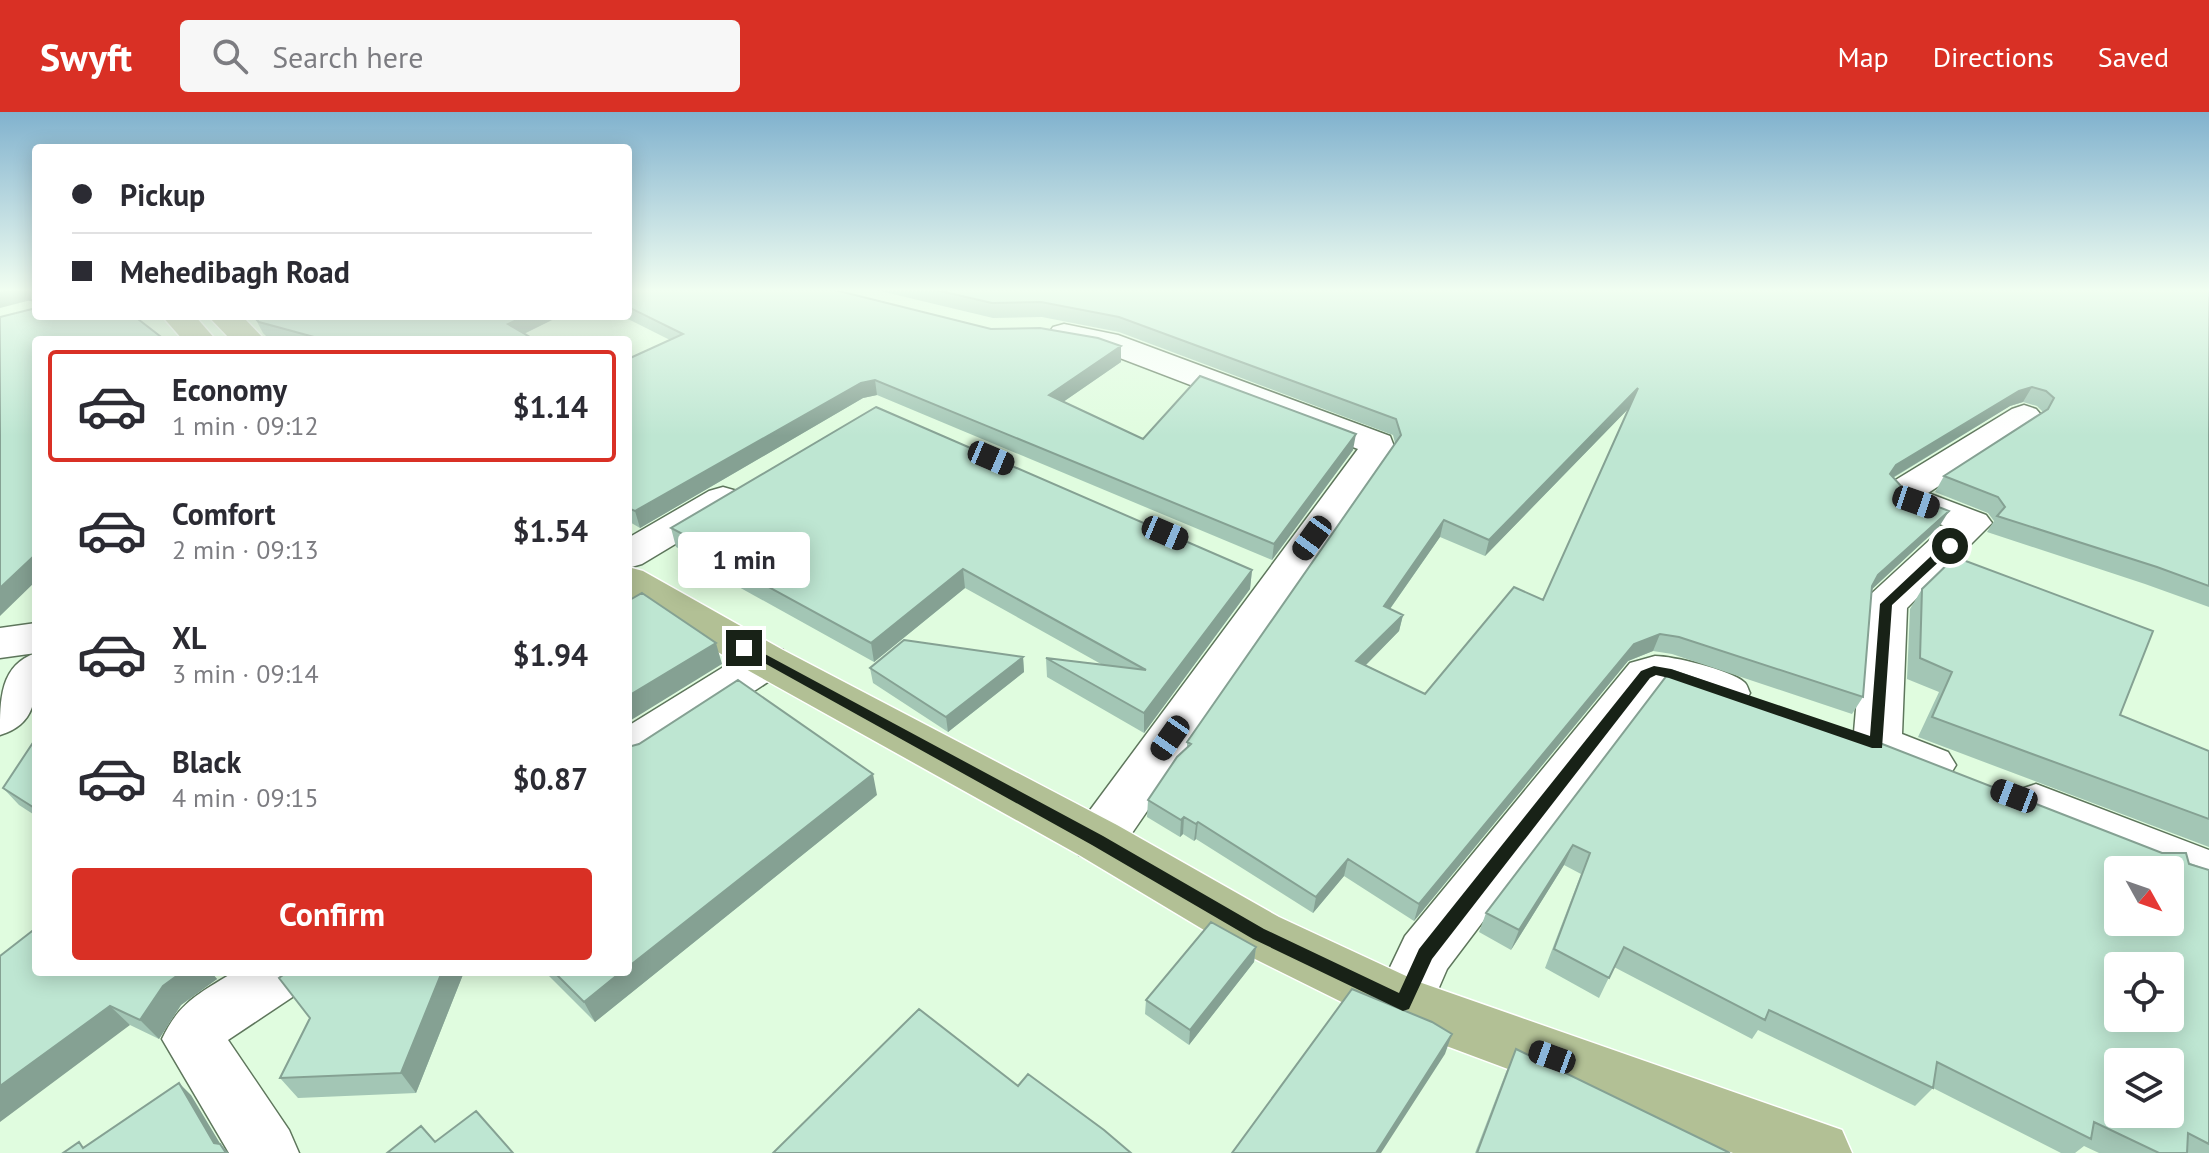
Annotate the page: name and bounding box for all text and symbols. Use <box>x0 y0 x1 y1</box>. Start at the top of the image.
search box <box>180 20 740 92</box>
text: Swyft <box>40 32 132 81</box>
icon: search <box>208 34 252 78</box>
text: Search here <box>272 37 423 76</box>
text: Map <box>1838 38 1889 75</box>
text: Directions <box>1933 38 2054 75</box>
text: Saved <box>2098 38 2169 75</box>
text: Pickup <box>120 175 205 214</box>
text: Mehedibagh Road <box>120 252 350 291</box>
icon: car <box>76 370 148 442</box>
text: Economy <box>172 370 287 409</box>
text: $1.14 <box>513 387 588 426</box>
text: 1 min · 09:12 <box>172 409 319 442</box>
car <box>964 438 1018 478</box>
car <box>1889 483 1943 521</box>
icon: car <box>76 494 148 566</box>
text: Comfort <box>172 494 275 533</box>
text: $1.54 <box>513 511 588 550</box>
car <box>1288 512 1336 564</box>
car <box>1138 513 1192 553</box>
route start <box>1932 528 1968 564</box>
callout: 1 min <box>678 532 810 588</box>
text: 2 min · 09:13 <box>172 533 319 566</box>
text: 1 min <box>712 543 776 576</box>
icon: car <box>76 618 148 690</box>
text: XL <box>172 618 206 657</box>
route end <box>726 630 762 666</box>
text: $1.94 <box>513 635 588 674</box>
text: 3 min · 09:14 <box>172 657 319 690</box>
car <box>1146 711 1194 765</box>
icon: car <box>76 742 148 814</box>
text: Black <box>172 742 241 781</box>
text: $0.87 <box>513 759 588 798</box>
car <box>1987 776 2041 816</box>
text: 4 min · 09:15 <box>172 781 319 814</box>
north arrow <box>2104 856 2184 936</box>
map controls <box>2104 856 2184 1128</box>
button: Confirm <box>72 868 592 960</box>
button: locate <box>2104 952 2184 1032</box>
car <box>1525 1038 1579 1076</box>
button: layers <box>2104 1048 2184 1128</box>

